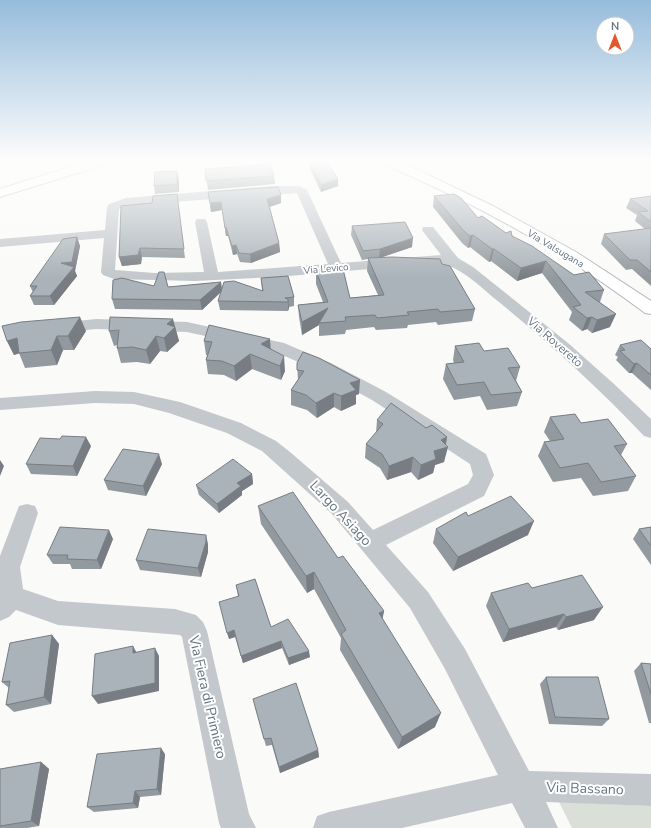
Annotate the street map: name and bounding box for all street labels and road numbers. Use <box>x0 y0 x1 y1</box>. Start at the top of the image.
street label: Via Valsugana <box>524 226 587 271</box>
street label: Via Levico <box>302 260 350 278</box>
street label: Via Rovereto <box>523 313 586 371</box>
street label: Largo Asiago <box>305 476 376 550</box>
street label: Via Fiera di Primiero <box>184 633 231 761</box>
street label: Via Bassano <box>545 778 624 799</box>

